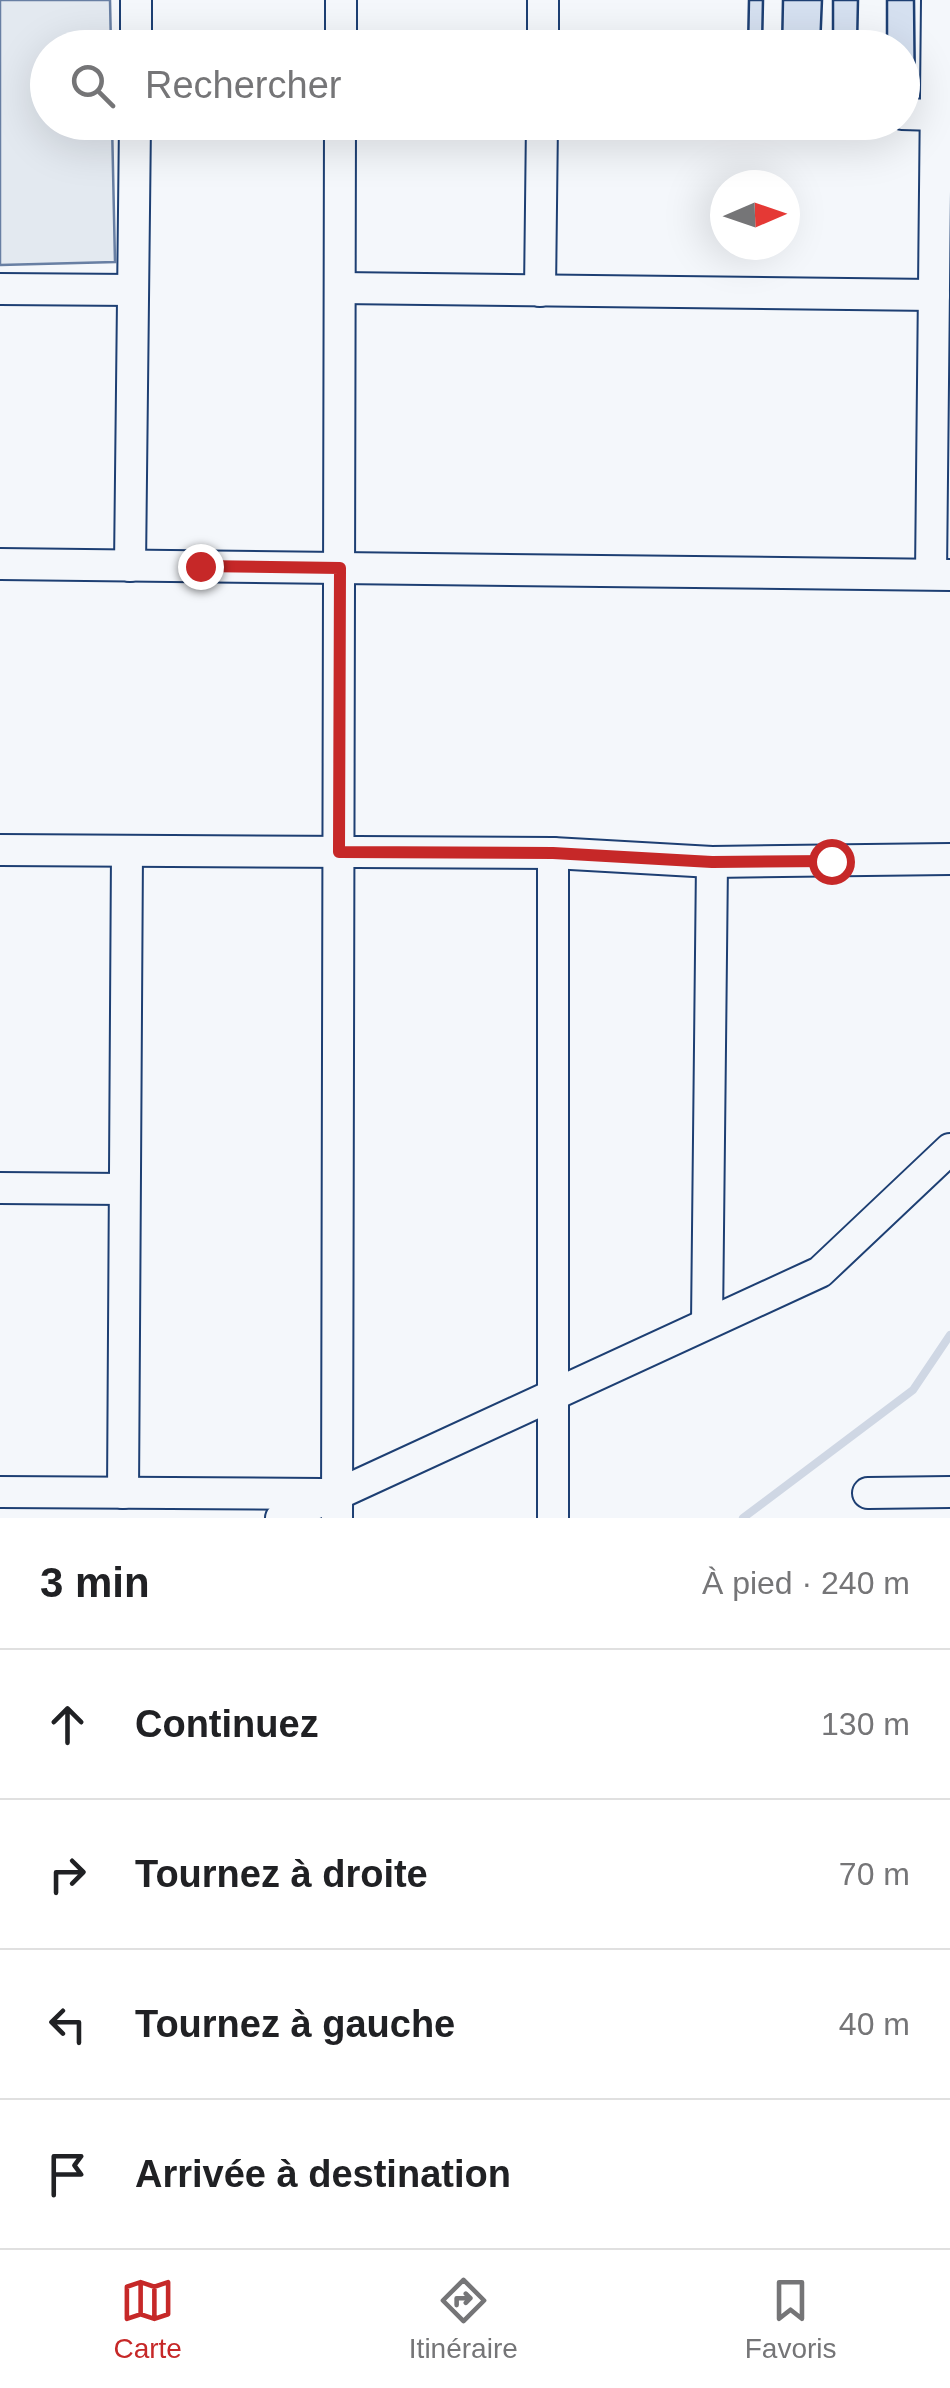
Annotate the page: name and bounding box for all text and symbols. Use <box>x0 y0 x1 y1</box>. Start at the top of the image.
search box <box>30 30 920 140</box>
icon: search <box>65 58 120 113</box>
text: Rechercher <box>145 64 341 106</box>
north arrow <box>710 170 800 260</box>
route end <box>178 544 224 590</box>
route start <box>809 839 855 885</box>
text: 3 min <box>40 1559 150 1606</box>
text: À pied · 240 m <box>702 1565 910 1601</box>
icon: ahead <box>40 1697 95 1752</box>
text: Continuez <box>135 1703 319 1745</box>
text: 130 m <box>821 1706 910 1742</box>
icon: right <box>40 1847 95 1902</box>
text: Tournez à droite <box>135 1853 428 1895</box>
text: 70 m <box>839 1856 910 1892</box>
icon: left <box>40 1997 95 2052</box>
text: Tournez à gauche <box>135 2003 455 2045</box>
text: 40 m <box>839 2006 910 2042</box>
icon: arrive <box>40 2147 95 2202</box>
text: Arrivée à destination <box>135 2153 511 2195</box>
tab: Carte <box>113 2273 182 2365</box>
tab: Itinéraire <box>409 2273 518 2365</box>
tab: Favoris <box>745 2273 837 2365</box>

